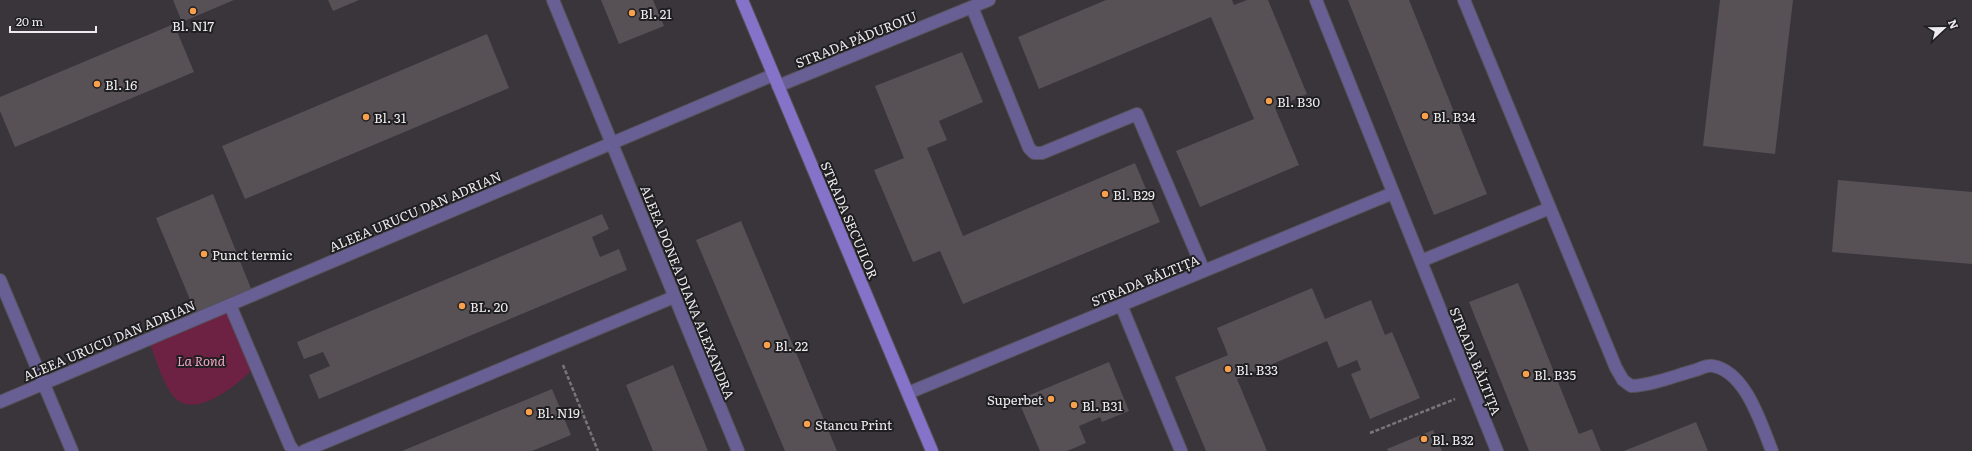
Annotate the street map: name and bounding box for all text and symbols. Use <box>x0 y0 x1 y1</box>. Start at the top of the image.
place label: Bl. 21 <box>640 4 672 23</box>
marker: Bl. N17 <box>188 6 198 16</box>
street label: STRADA PĂDUROIU <box>792 6 920 72</box>
scale bar <box>10 8 96 34</box>
marker: Bl. 21 <box>627 8 637 18</box>
north arrow <box>1924 8 1964 48</box>
text: 20 m <box>16 12 43 30</box>
place label: Bl. N17 <box>172 16 215 35</box>
text: N <box>1945 17 1963 31</box>
place label: Bl. 16 <box>105 75 137 94</box>
marker: Bl. 16 <box>92 79 102 89</box>
place label: Bl. B30 <box>1277 92 1320 111</box>
marker: Bl. B30 <box>1264 96 1274 106</box>
place label: Bl. B34 <box>1433 107 1476 126</box>
place label: Bl. 31 <box>374 108 406 127</box>
marker: Bl. B34 <box>1420 111 1430 121</box>
marker: Bl. 31 <box>361 112 371 122</box>
street label: STRADA SECUILOR <box>817 158 884 282</box>
street label: ALEEA URUCU DAN ADRIAN <box>326 166 504 256</box>
street label: ALEEA DONEA DIANA ALEXANDRA <box>636 182 740 402</box>
place label: Bl. B29 <box>1113 185 1155 204</box>
marker: Bl. B29 <box>1100 189 1110 199</box>
place label: Punct termic <box>212 245 293 264</box>
marker: Punct termic <box>199 249 209 259</box>
street label: STRADA BĂLTIȚA <box>1088 249 1202 310</box>
street label: ALEEA URUCU DAN ADRIAN <box>20 295 198 385</box>
place label: BL. 20 <box>470 297 508 316</box>
marker: BL. 20 <box>457 301 467 311</box>
street label: STRADA BĂLTIȚA <box>1446 304 1507 418</box>
place label: Bl. 22 <box>775 336 808 355</box>
marker: Bl. 22 <box>762 340 772 350</box>
park label: La Rond <box>177 351 226 370</box>
place label: Bl. B33 <box>1236 360 1278 379</box>
marker: Bl. B33 <box>1223 364 1233 374</box>
place label: Bl. B35 <box>1534 365 1576 384</box>
marker: Bl. B35 <box>1521 369 1531 379</box>
place label: Superbet <box>987 390 1044 409</box>
marker: Superbet <box>1046 394 1056 404</box>
place label: Bl. B31 <box>1082 396 1123 415</box>
marker: Bl. B31 <box>1069 400 1079 410</box>
place label: Bl. N19 <box>537 403 580 422</box>
marker: Bl. N19 <box>524 407 534 417</box>
place label: Stancu Print <box>815 415 893 434</box>
marker: Stancu Print <box>802 419 812 429</box>
place label: Bl. B32 <box>1432 430 1474 449</box>
marker: Bl. B32 <box>1419 434 1429 444</box>

